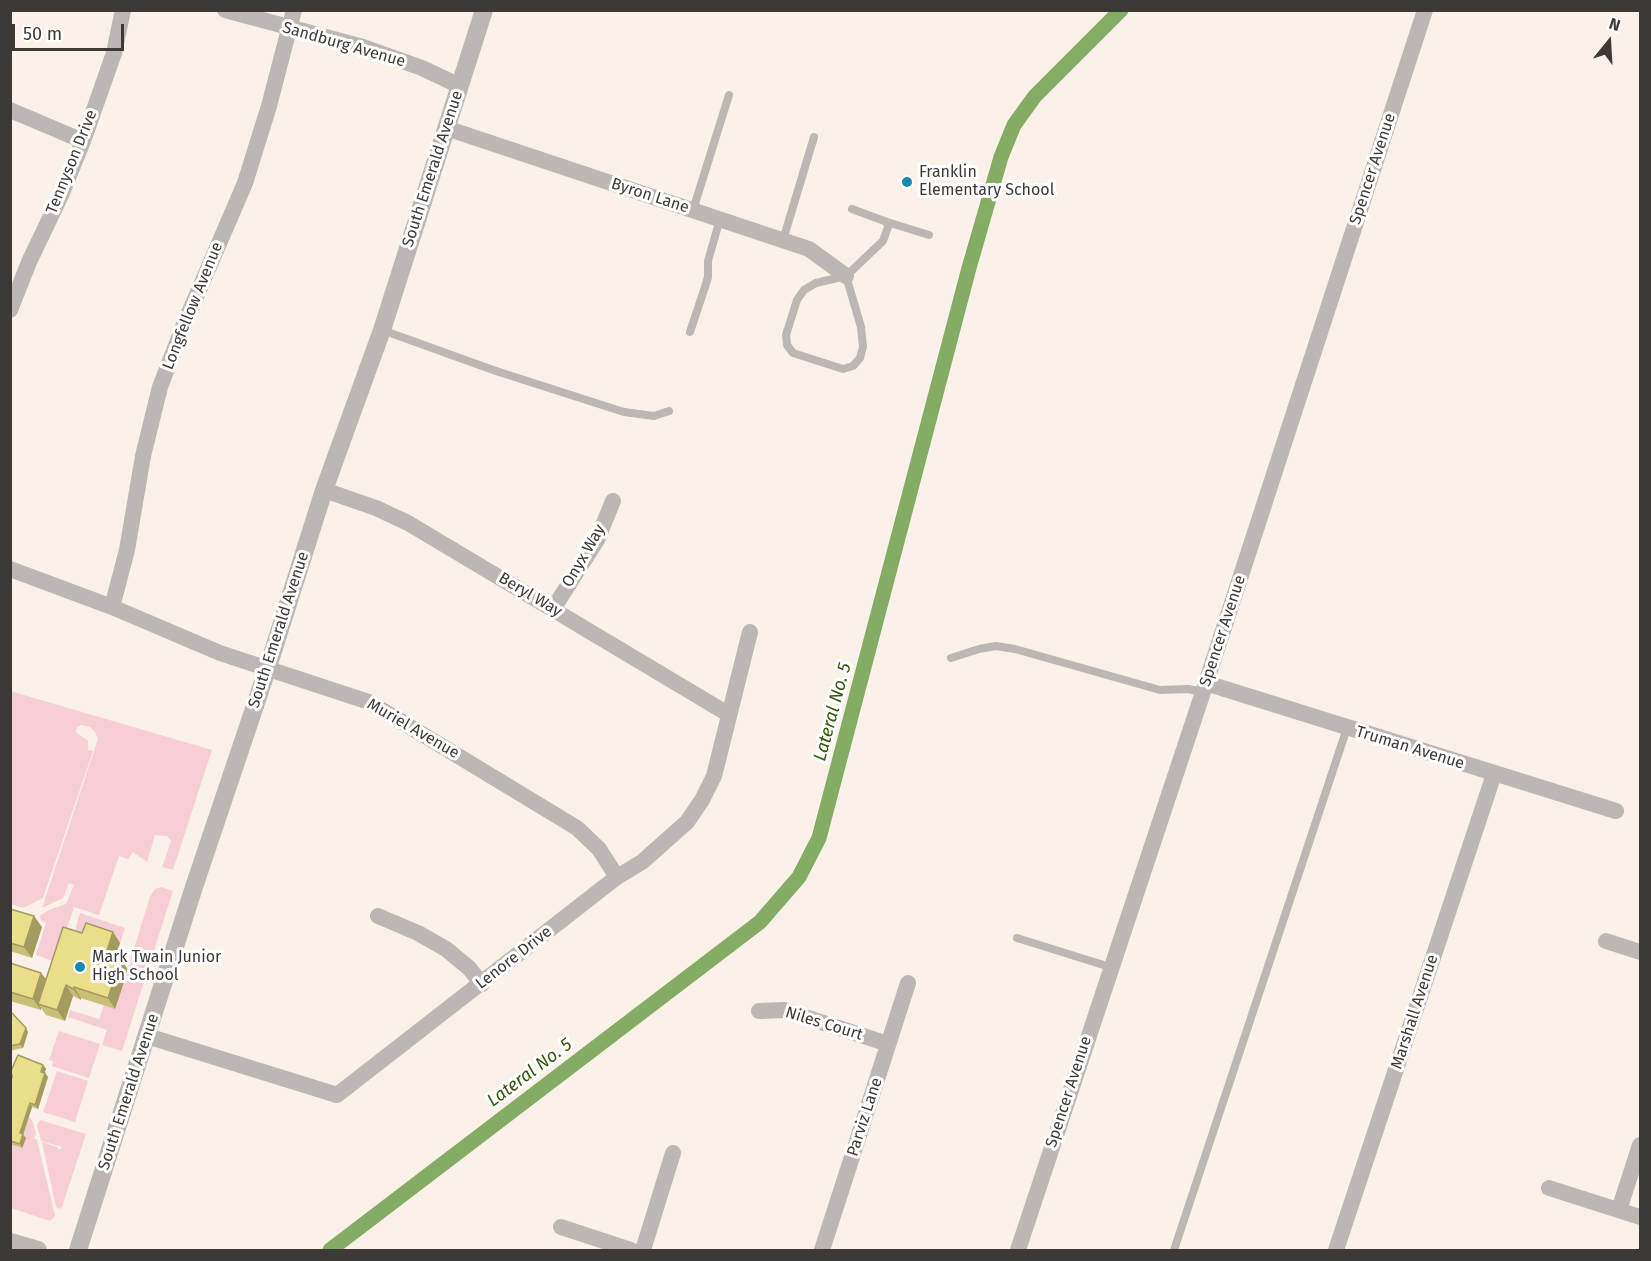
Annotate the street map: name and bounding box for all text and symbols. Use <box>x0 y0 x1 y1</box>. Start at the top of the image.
scale bar <box>15 12 128 50</box>
north arrow <box>1579 12 1639 72</box>
text: N <box>1607 14 1623 35</box>
street label: Sandburg Avenue <box>280 18 408 72</box>
text: 50 m <box>23 23 62 45</box>
street label: South Emerald Avenue <box>399 88 467 250</box>
street label: Tennyson Drive <box>42 107 102 217</box>
street label: Spencer Avenue <box>1346 111 1400 227</box>
place label: Franklin Elementary School <box>919 163 1054 201</box>
street label: Byron Lane <box>609 174 691 218</box>
marker: Franklin Elementary School <box>900 175 914 189</box>
street label: Longfellow Avenue <box>159 239 227 373</box>
street label: Onyx Way <box>558 521 610 591</box>
street label: South Emerald Avenue <box>245 549 313 711</box>
street label: Beryl Way <box>495 569 565 621</box>
street label: Spencer Avenue <box>1196 573 1250 689</box>
water label: Lateral No. 5 <box>810 661 856 763</box>
street label: Muriel Avenue <box>364 695 462 763</box>
street label: Truman Avenue <box>1353 722 1467 774</box>
street label: Lenore Drive <box>472 922 556 994</box>
place label: Mark Twain Junior High School <box>92 948 221 986</box>
street label: Marshall Avenue <box>1387 952 1443 1072</box>
marker: Mark Twain Junior High School <box>73 960 87 974</box>
street label: Niles Court <box>783 1003 865 1045</box>
street label: South Emerald Avenue <box>95 1011 163 1173</box>
water label: Lateral No. 5 <box>483 1034 577 1112</box>
street label: Spencer Avenue <box>1042 1034 1096 1150</box>
street label: Parviz Lane <box>843 1075 887 1159</box>

